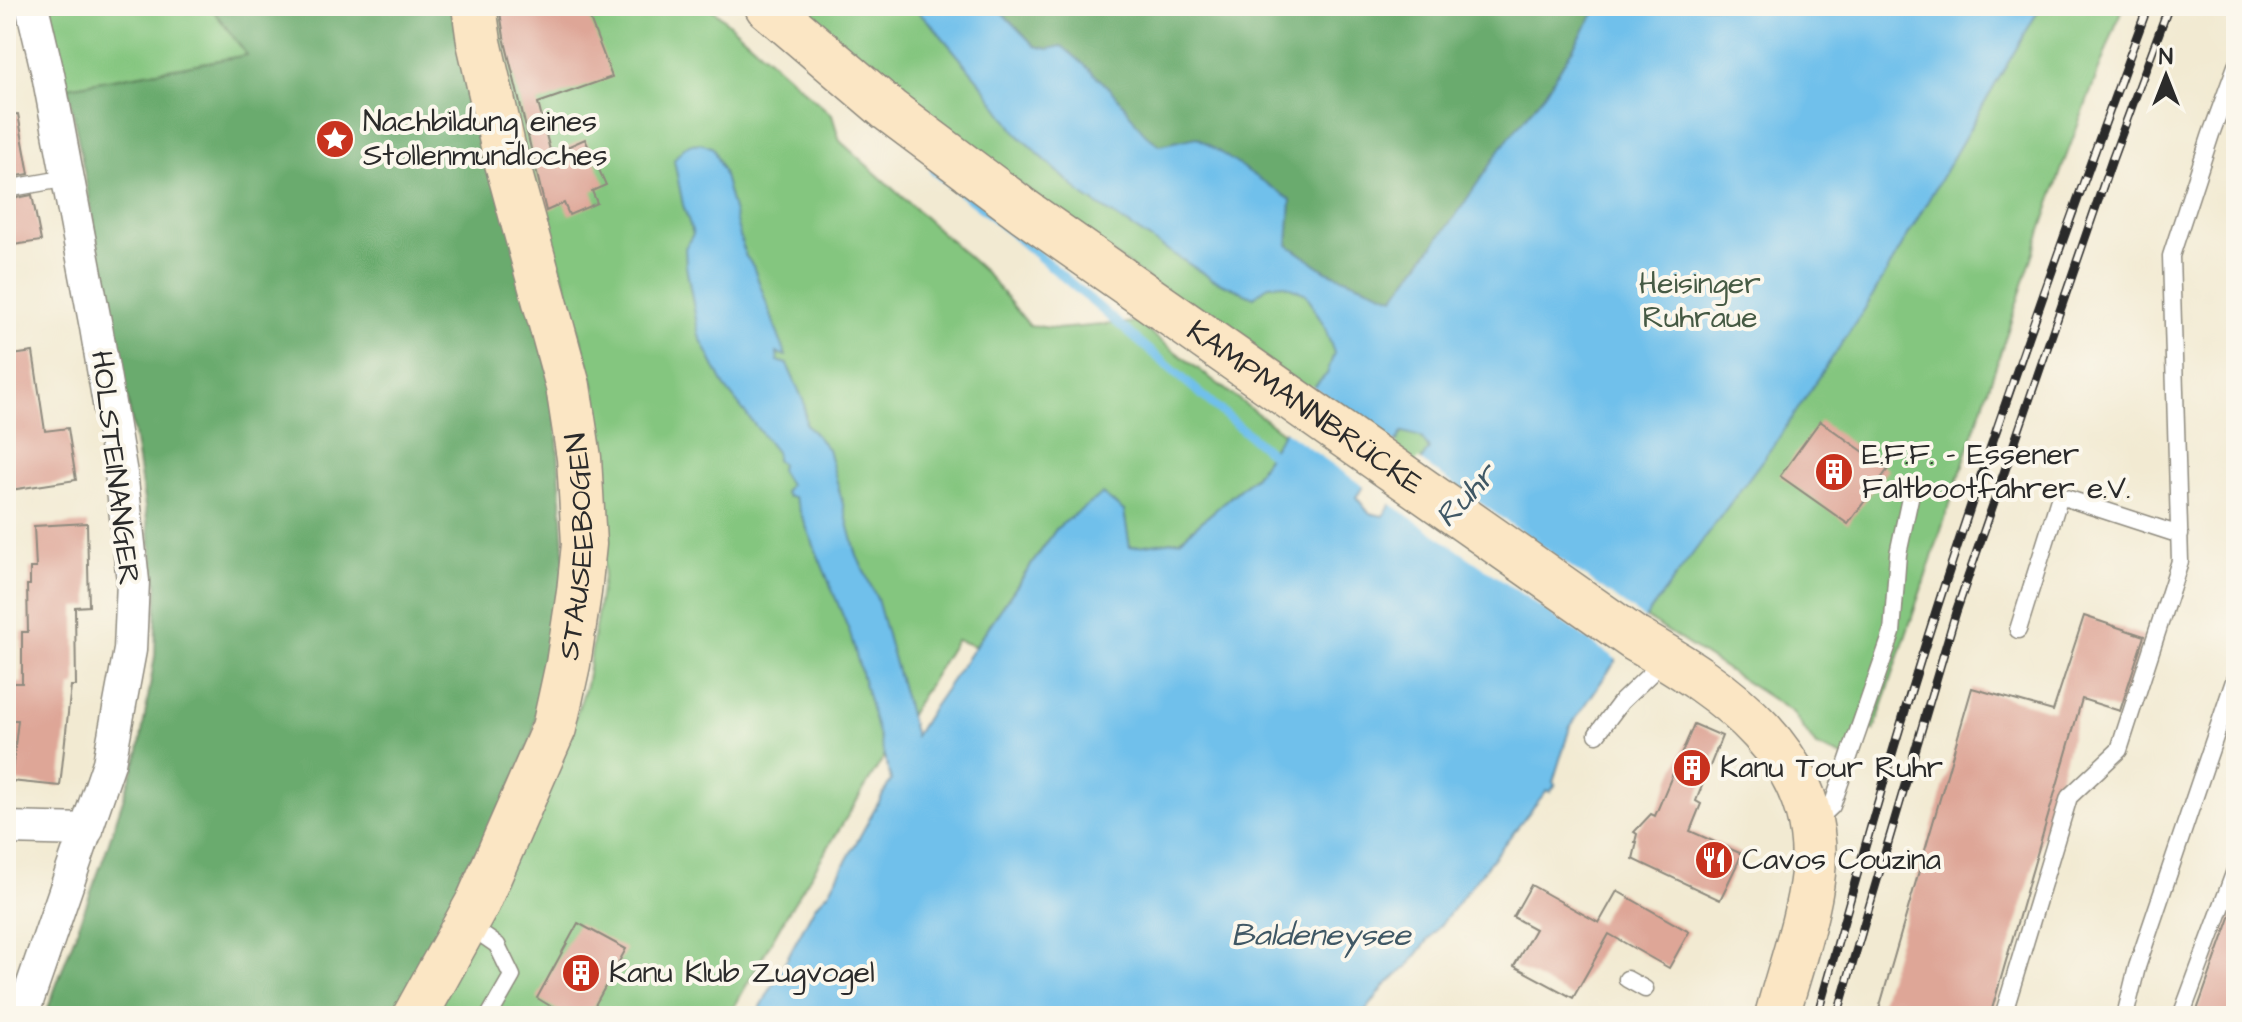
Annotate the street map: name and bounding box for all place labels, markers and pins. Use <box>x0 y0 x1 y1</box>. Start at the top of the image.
place label: Nachbildung eines Stollenmundloches <box>363 101 608 177</box>
place icon: Nachbildung eines Stollenmundloches <box>314 118 356 160</box>
place label: E.F.F. - Essener Faltbootfahrer e.V. <box>1862 434 2130 510</box>
building icon: E.F.F. - Essener Faltbootfahrer e.V. <box>1813 451 1855 493</box>
building icon: Kanu Tour Ruhr <box>1671 747 1713 789</box>
place label: Kanu Tour Ruhr <box>1720 747 1943 789</box>
restaurant icon: Cavos Couzina <box>1693 839 1735 881</box>
place label: Cavos Couzina <box>1742 839 1941 881</box>
building icon: Kanu Klub Zugvogel <box>560 952 602 994</box>
place label: Kanu Klub Zugvogel <box>609 952 875 995</box>

